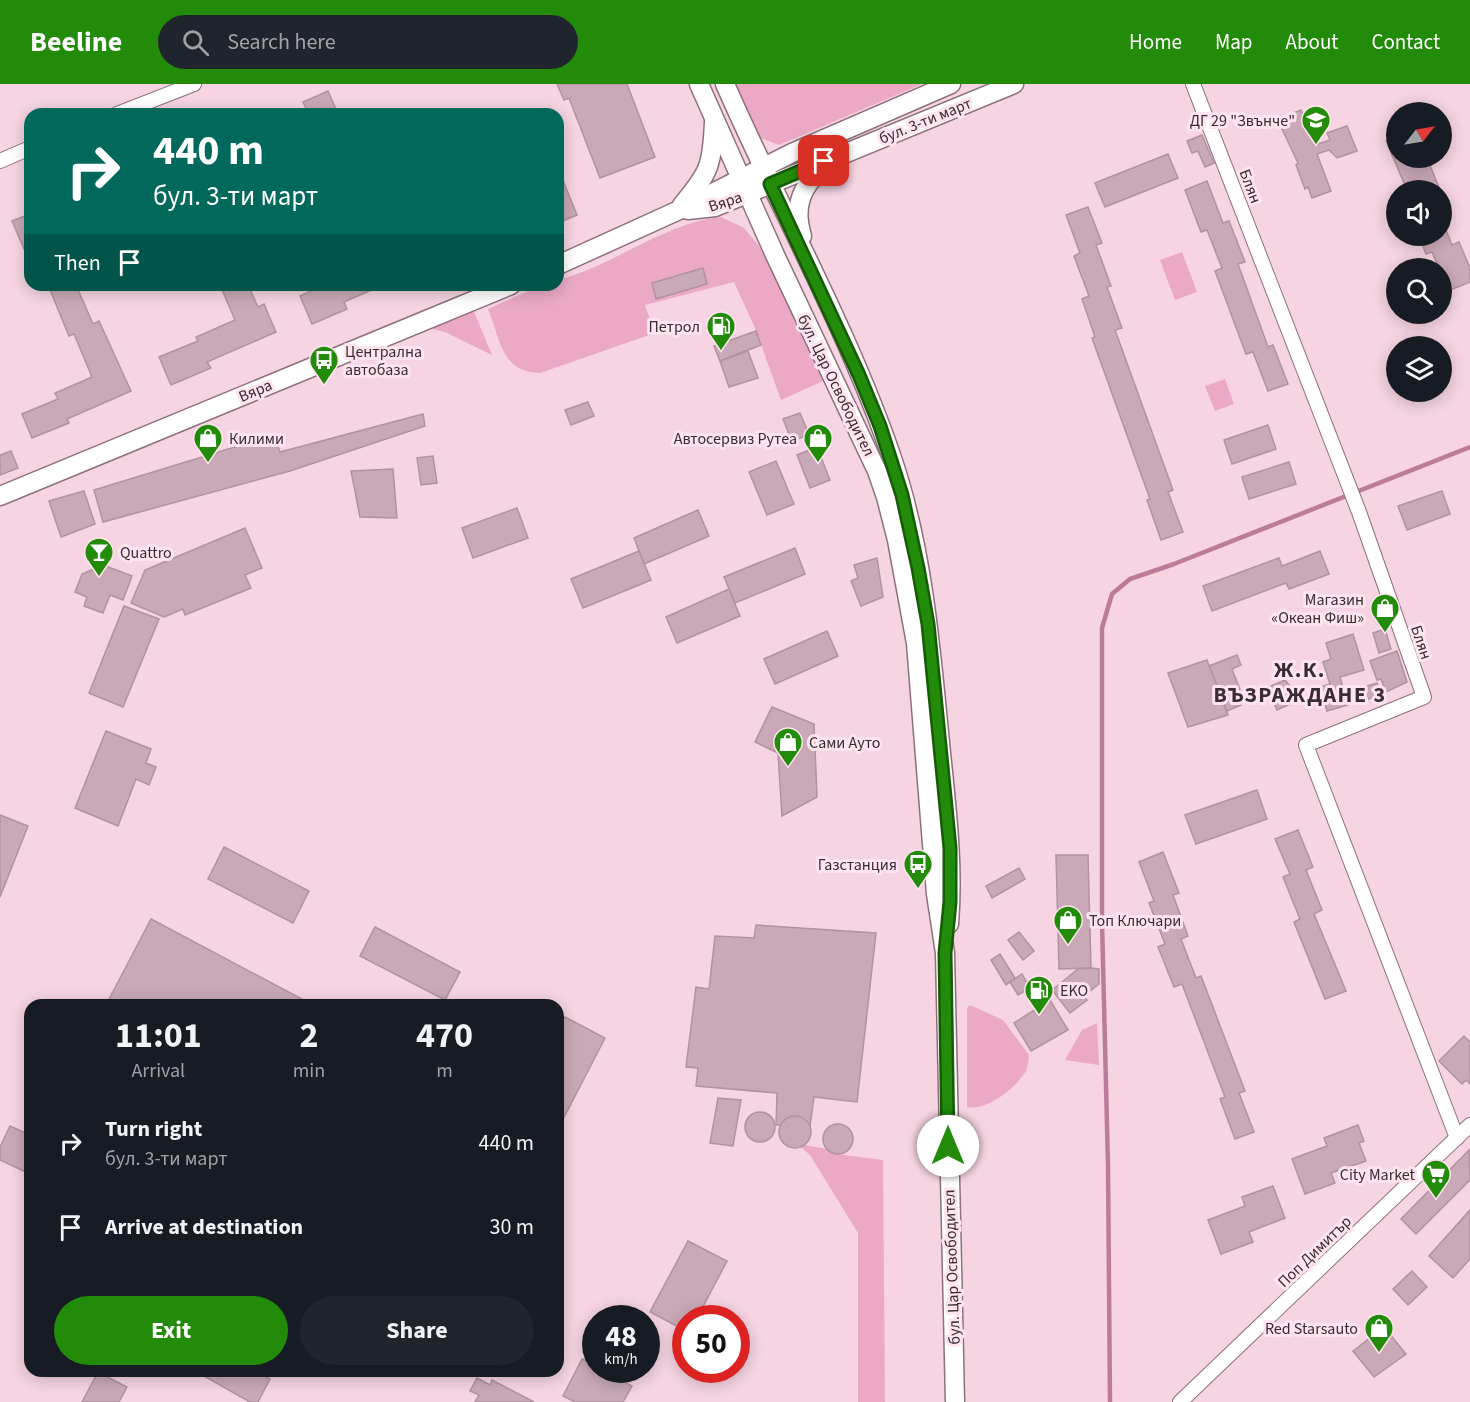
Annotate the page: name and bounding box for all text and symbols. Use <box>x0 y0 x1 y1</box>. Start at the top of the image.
search box <box>158 15 578 69</box>
text: Beeline <box>30 22 122 62</box>
icon: search <box>179 26 212 59</box>
text: Search here <box>227 26 336 58</box>
text: Home <box>1129 27 1182 57</box>
text: Map <box>1215 27 1253 57</box>
text: About <box>1286 27 1338 57</box>
text: Contact <box>1371 27 1440 57</box>
street label: бул. 3-ти март <box>876 92 975 149</box>
north arrow <box>1386 102 1452 168</box>
map controls <box>1386 102 1452 402</box>
school or university icon: ДГ 29 "Звънче" <box>1300 104 1332 146</box>
place label: ДГ 29 "Звънче" <box>1190 110 1295 132</box>
text: 440 m <box>153 121 264 181</box>
icon: right <box>54 132 132 210</box>
pin <box>798 135 849 186</box>
icon: arrive <box>807 144 840 177</box>
street label: Блян <box>1234 166 1267 207</box>
text: бул. 3-ти март <box>153 177 318 216</box>
button: sound <box>1386 180 1452 246</box>
street label: Вяра <box>706 186 745 218</box>
icon: arrive <box>113 246 146 279</box>
text: Then <box>54 247 101 279</box>
button: search <box>1386 258 1452 324</box>
fuel station icon: Петрол <box>705 310 737 352</box>
street label: бул. Цар Освободител <box>792 311 880 460</box>
place label: Петрол <box>648 316 700 338</box>
button: layers <box>1386 336 1452 402</box>
place label: Централна автобаза <box>345 341 422 381</box>
bus stop icon: Централна автобаза <box>308 344 340 386</box>
street label: Вяра <box>235 374 275 408</box>
shop icon: Килими <box>192 422 224 464</box>
shop icon: Автосервиз Рутеа <box>802 422 834 464</box>
place label: Килими <box>229 428 284 450</box>
place label: Автосервиз Рутеа <box>674 428 797 450</box>
bar icon: Quattro <box>83 536 115 578</box>
place label: Quattro <box>120 542 172 564</box>
place label: Магазин «Океан Фиш» <box>1271 589 1364 629</box>
shop icon: Магазин «Океан Фиш» <box>1369 592 1401 634</box>
street label: Блян <box>1405 622 1437 662</box>
district label: Ж.К. ВЪЗРАЖДАНЕ 3 <box>1213 654 1387 711</box>
shop icon: Сами Ауто <box>772 726 804 768</box>
place label: Сами Ауто <box>809 732 880 754</box>
bus stop icon: Газстанция <box>902 848 934 890</box>
place label: Газстанция <box>818 854 897 876</box>
shop icon: Топ Ключари <box>1052 904 1084 946</box>
place label: Топ Ключари <box>1089 910 1181 932</box>
fuel station icon: EKO <box>1023 974 1055 1016</box>
place label: EKO <box>1060 980 1088 1002</box>
text: 11:01 <box>115 1010 202 1061</box>
text: 2 <box>299 1010 318 1061</box>
text: 470 <box>416 1010 473 1061</box>
text: Arrival <box>131 1057 185 1085</box>
text: min <box>293 1057 325 1085</box>
text: m <box>436 1057 453 1085</box>
text: Turn right <box>105 1113 202 1145</box>
position arrow <box>916 1114 980 1178</box>
icon: right <box>54 1127 87 1160</box>
text: 440 m <box>479 1127 534 1159</box>
text: бул. 3-ти март <box>105 1145 227 1173</box>
supermarket icon: City Market <box>1420 1158 1452 1200</box>
place label: City Market <box>1340 1164 1416 1186</box>
street label: бул. Цар Освободител <box>938 1189 966 1345</box>
icon: arrive <box>54 1211 87 1244</box>
text: Arrive at destination <box>105 1211 303 1243</box>
text: 30 m <box>489 1211 534 1243</box>
street label: Поп Димитър <box>1273 1211 1357 1293</box>
button: Exit <box>54 1296 288 1365</box>
button: Share <box>300 1296 534 1365</box>
speed limit sign: 50 <box>672 1305 750 1383</box>
shop icon: Red Starsauto <box>1363 1312 1395 1354</box>
text: 48 <box>605 1315 637 1358</box>
place label: Red Starsauto <box>1265 1318 1358 1340</box>
text: km/h <box>604 1349 638 1370</box>

